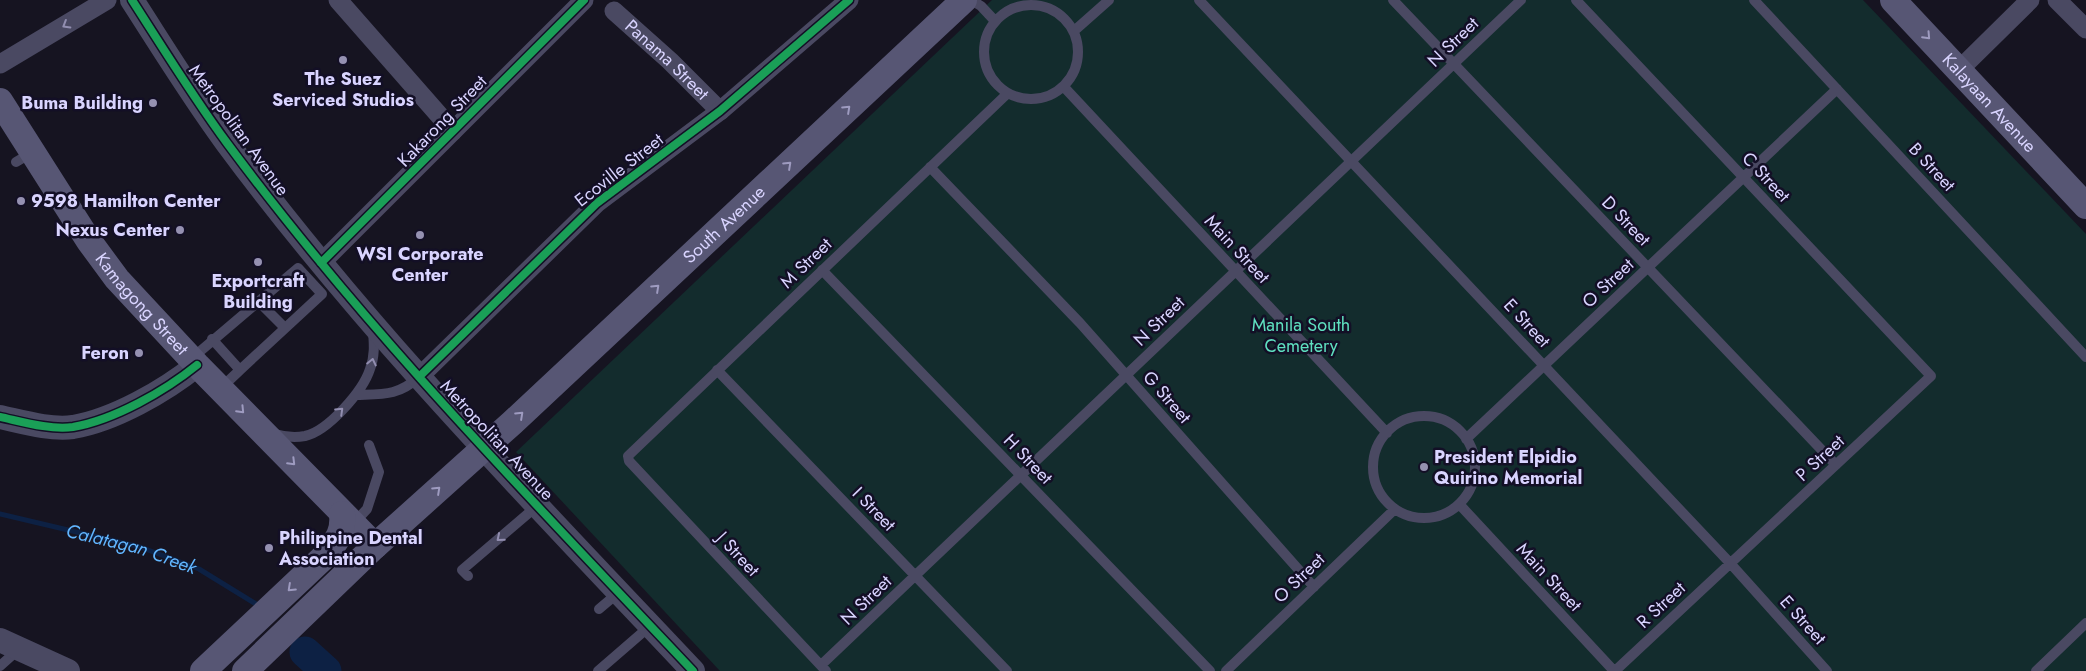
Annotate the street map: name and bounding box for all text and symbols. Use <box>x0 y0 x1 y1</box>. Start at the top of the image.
street label: N Street <box>1422 11 1485 73</box>
street label: Panama Street <box>619 14 715 106</box>
one-way arrow <box>62 19 71 29</box>
one-way arrow <box>1921 30 1930 39</box>
street label: Kalayaan Avenue <box>1936 47 2043 158</box>
marker: The Suez Serviced Studios <box>337 54 349 66</box>
street label: Metropolitan Avenue <box>182 59 296 201</box>
place label: The Suez Serviced Studios <box>272 66 414 113</box>
street label: Kakarong Street <box>391 69 493 173</box>
place label: Buma Building <box>21 90 143 116</box>
marker: Buma Building <box>147 97 159 109</box>
one-way arrow <box>842 106 851 115</box>
street label: Ecoville Street <box>569 127 670 213</box>
street label: B Street <box>1903 137 1962 198</box>
street label: C Street <box>1736 146 1797 209</box>
one-way arrow <box>782 162 791 171</box>
street label: South Avenue <box>677 179 771 270</box>
place label: 9598 Hamilton Center <box>31 188 221 214</box>
street label: D Street <box>1596 190 1657 252</box>
marker: 9598 Hamilton Center <box>15 195 27 207</box>
street label: Main Street <box>1198 209 1276 290</box>
place label: Nexus Center <box>56 217 171 243</box>
marker: Nexus Center <box>174 224 186 236</box>
marker: WSI Corporate Center <box>414 229 426 241</box>
street label: M Street <box>774 231 838 294</box>
place label: WSI Corporate Center <box>356 241 484 288</box>
street label: Kamagong Street <box>89 247 195 361</box>
street label: O Street <box>1576 252 1640 314</box>
marker: Exportcraft Building <box>252 256 264 268</box>
place label: Exportcraft Building <box>211 268 305 315</box>
one-way arrow <box>651 285 660 294</box>
street label: N Street <box>1128 290 1191 352</box>
street label: E Street <box>1498 293 1557 354</box>
park label: Manila South Cemetery <box>1252 312 1350 359</box>
place label: Feron <box>81 340 129 366</box>
marker: Feron <box>133 347 145 359</box>
one-way arrow <box>366 357 377 366</box>
street label: G Street <box>1137 365 1198 430</box>
street label: Metropolitan Avenue <box>434 374 560 506</box>
one-way arrow <box>235 404 244 413</box>
one-way arrow <box>334 408 343 417</box>
one-way arrow <box>514 412 523 421</box>
street label: H Street <box>997 428 1059 491</box>
street label: P Street <box>1790 428 1851 487</box>
place label: President Elpidio Quirino Memorial <box>1434 444 1582 491</box>
one-way arrow <box>286 456 295 465</box>
marker: President Elpidio Quirino Memorial <box>1418 461 1430 473</box>
street label: I Street <box>846 481 902 537</box>
one-way arrow <box>432 487 441 496</box>
water label: Calatagan Creek <box>63 517 202 581</box>
street label: J Street <box>709 524 766 583</box>
place label: Philippine Dental Association <box>278 525 423 572</box>
one-way arrow <box>497 532 506 541</box>
street label: Main Street <box>1510 537 1588 618</box>
marker: Philippine Dental Association <box>263 542 275 554</box>
street label: O Street <box>1267 546 1331 609</box>
street label: N Street <box>835 569 898 631</box>
street label: R Street <box>1631 575 1692 634</box>
one-way arrow <box>287 582 296 591</box>
street label: E Street <box>1774 590 1833 651</box>

